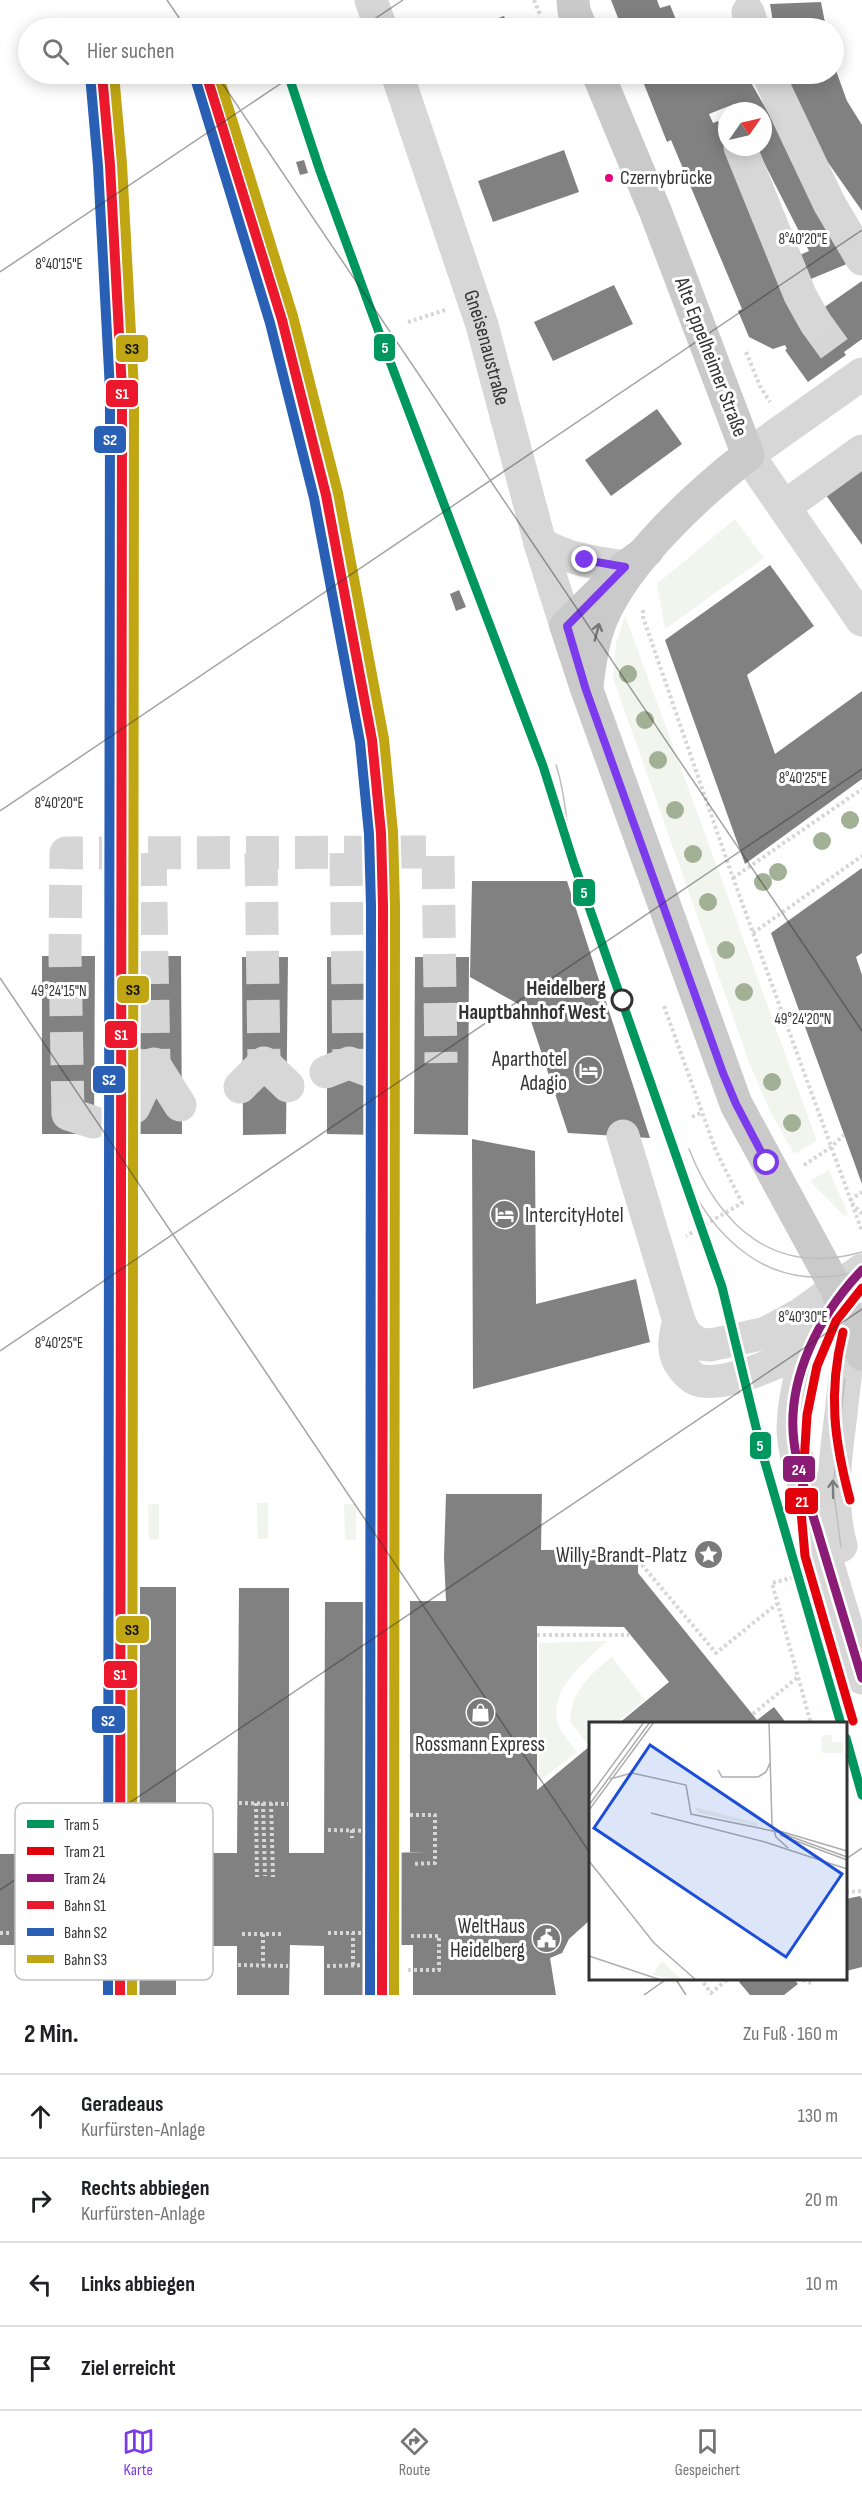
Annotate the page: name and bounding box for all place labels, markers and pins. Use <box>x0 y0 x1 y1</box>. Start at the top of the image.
place label: Czernybrücke <box>620 166 712 190</box>
marker: Czernybrücke <box>603 172 615 184</box>
place label: Heidelberg Hauptbahnhof West <box>458 976 606 1025</box>
marker: Heidelberg Hauptbahnhof West <box>611 989 633 1011</box>
place label: Aparthotel Adagio <box>491 1047 567 1096</box>
hotel icon: Aparthotel Adagio <box>572 1055 604 1087</box>
hotel icon: IntercityHotel <box>488 1199 520 1231</box>
place label: IntercityHotel <box>525 1203 624 1228</box>
place icon: Willy-Brandt-Platz <box>692 1539 724 1571</box>
place label: Willy-Brandt-Platz <box>556 1543 687 1568</box>
shop icon: Rossmann Express <box>464 1697 496 1729</box>
place label: Rossmann Express <box>415 1732 545 1757</box>
place label: WeltHaus Heidelberg <box>450 1914 525 1963</box>
public building icon: WeltHaus Heidelberg <box>530 1922 562 1954</box>

